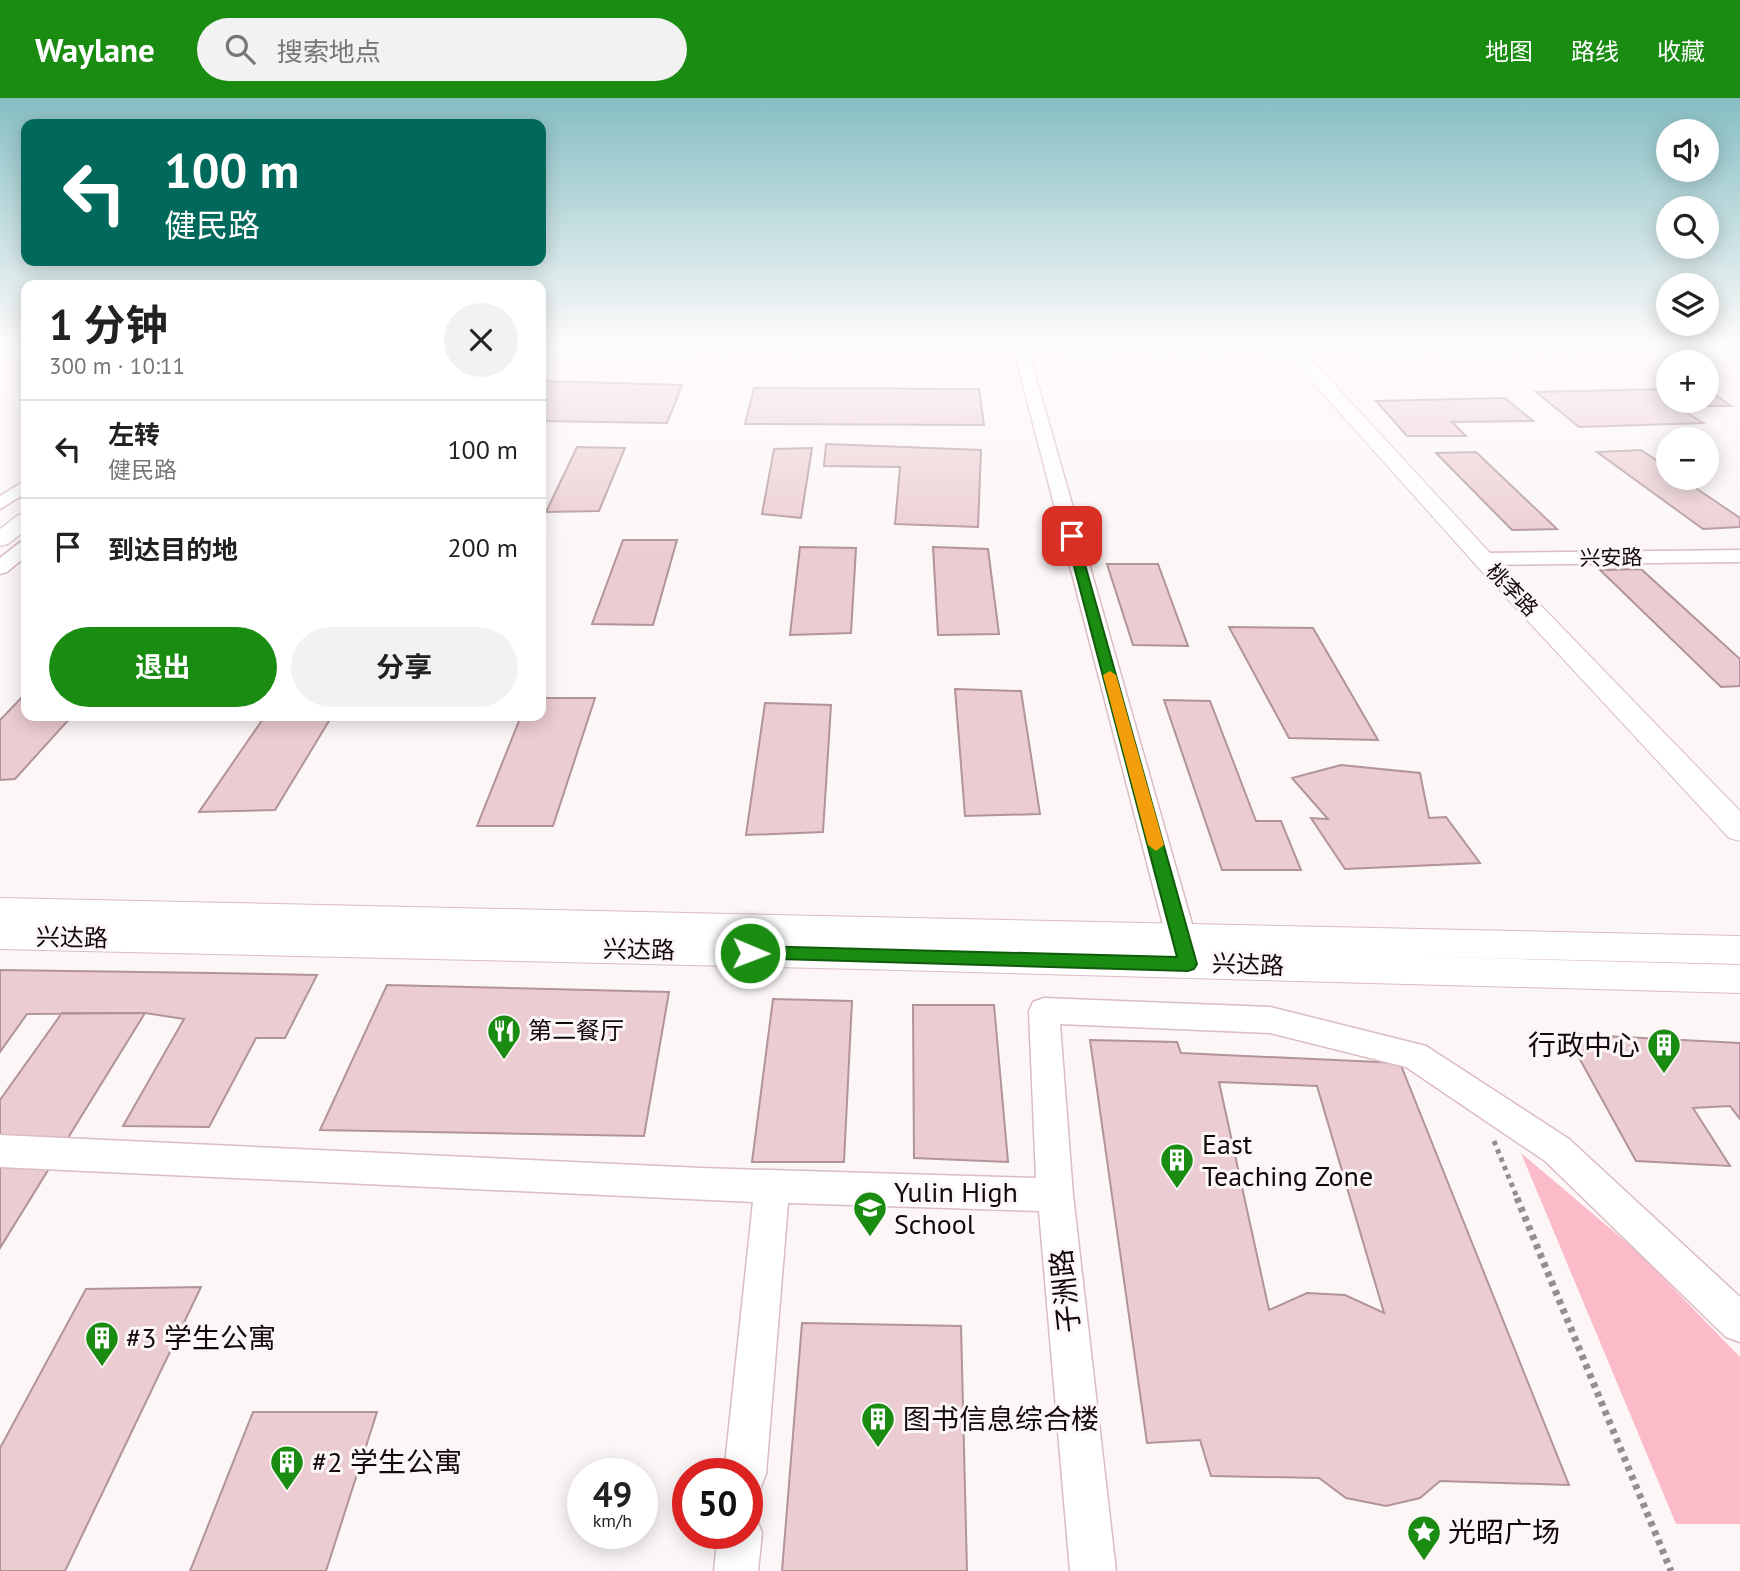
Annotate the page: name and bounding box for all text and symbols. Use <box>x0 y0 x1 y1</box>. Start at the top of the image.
search box <box>197 18 687 81</box>
text: Waylane <box>35 28 155 71</box>
icon: search <box>221 30 259 68</box>
text: 搜索地点 <box>277 35 381 68</box>
text: 地图 <box>1485 36 1533 67</box>
text: 路线 <box>1571 36 1619 67</box>
text: 收藏 <box>1657 36 1705 67</box>
map controls <box>1656 119 1719 490</box>
button: sound <box>1656 119 1719 182</box>
text: 100 m <box>164 138 299 202</box>
icon: left <box>49 147 140 238</box>
button: search <box>1656 196 1719 259</box>
text: 健民路 <box>164 204 260 246</box>
button: layers <box>1656 273 1719 336</box>
text: 1 分钟 <box>49 297 167 352</box>
button: close <box>444 303 518 377</box>
button: + <box>1656 350 1719 413</box>
text: 300 m · 10:11 <box>49 351 185 380</box>
text: 左转 <box>108 418 160 451</box>
button: − <box>1656 427 1719 490</box>
icon: left <box>49 430 87 468</box>
text: 100 m <box>447 433 518 466</box>
text: 健民路 <box>108 455 177 484</box>
pin <box>1042 506 1102 566</box>
icon: arrive <box>1053 517 1091 555</box>
icon: arrive <box>49 528 87 566</box>
text: 200 m <box>447 531 518 564</box>
text: 到达目的地 <box>108 533 238 566</box>
street label: 兴安路 <box>1579 543 1643 572</box>
street label: 桃李路 <box>1481 558 1544 622</box>
button: 退出 <box>49 627 277 707</box>
button: 分享 <box>291 627 518 707</box>
position arrow <box>713 916 787 990</box>
street label: 兴达路 <box>36 921 108 954</box>
street label: 兴达路 <box>603 933 675 966</box>
street label: 兴达路 <box>1211 948 1285 981</box>
restaurant icon: 第二餐厅 <box>485 1012 523 1061</box>
place label: 第二餐厅 <box>528 1015 624 1046</box>
place label: 行政中心 <box>1528 1026 1640 1063</box>
building icon: 行政中心 <box>1645 1026 1683 1075</box>
place label: East Teaching Zone <box>1202 1125 1373 1194</box>
building icon: East Teaching Zone <box>1158 1141 1196 1190</box>
place label: Yulin High School <box>894 1173 1018 1242</box>
school or university icon: Yulin High School <box>851 1189 889 1238</box>
street label: 子洲路 <box>1042 1247 1087 1335</box>
building icon: #3 学生公寓 <box>83 1319 121 1368</box>
place label: #3 学生公寓 <box>126 1319 276 1356</box>
building icon: 图书信息综合楼 <box>859 1400 897 1449</box>
place label: 图书信息综合楼 <box>903 1400 1099 1437</box>
building icon: #2 学生公寓 <box>268 1443 306 1492</box>
place label: #2 学生公寓 <box>312 1443 462 1480</box>
speed limit sign: 50 <box>672 1458 763 1549</box>
text: 49 <box>593 1471 632 1517</box>
text: km/h <box>593 1509 632 1532</box>
place icon: 光昭广场 <box>1405 1513 1443 1562</box>
place label: 光昭广场 <box>1448 1513 1560 1550</box>

